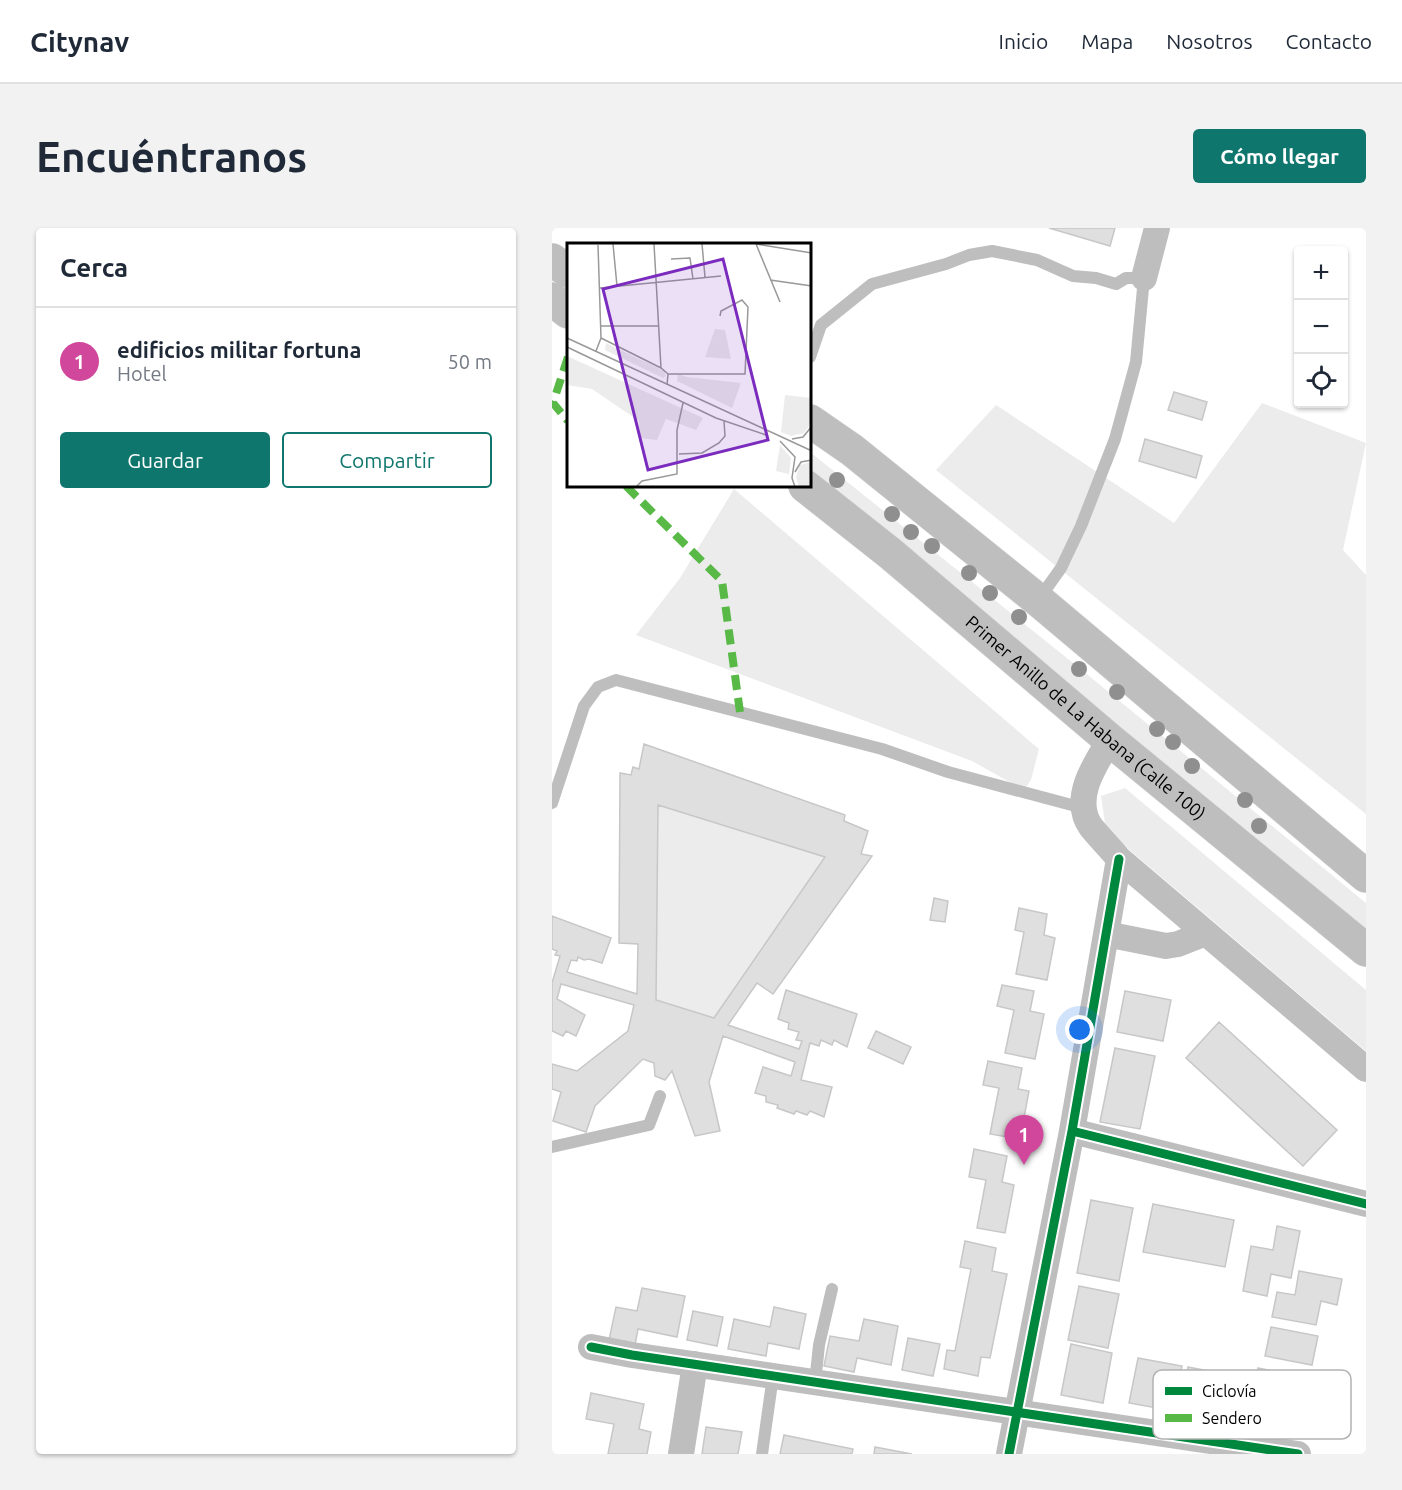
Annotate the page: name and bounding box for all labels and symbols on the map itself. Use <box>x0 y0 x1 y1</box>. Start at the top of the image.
inset map <box>567 243 812 488</box>
street label: Primer Anillo de La Habana (Calle 100) <box>962 611 1210 824</box>
your location <box>1065 1015 1094 1044</box>
pin: 1 <box>1004 1116 1044 1165</box>
legend <box>1153 1370 1351 1439</box>
text: Ciclovía <box>1202 1382 1257 1400</box>
text: Sendero <box>1202 1409 1262 1427</box>

